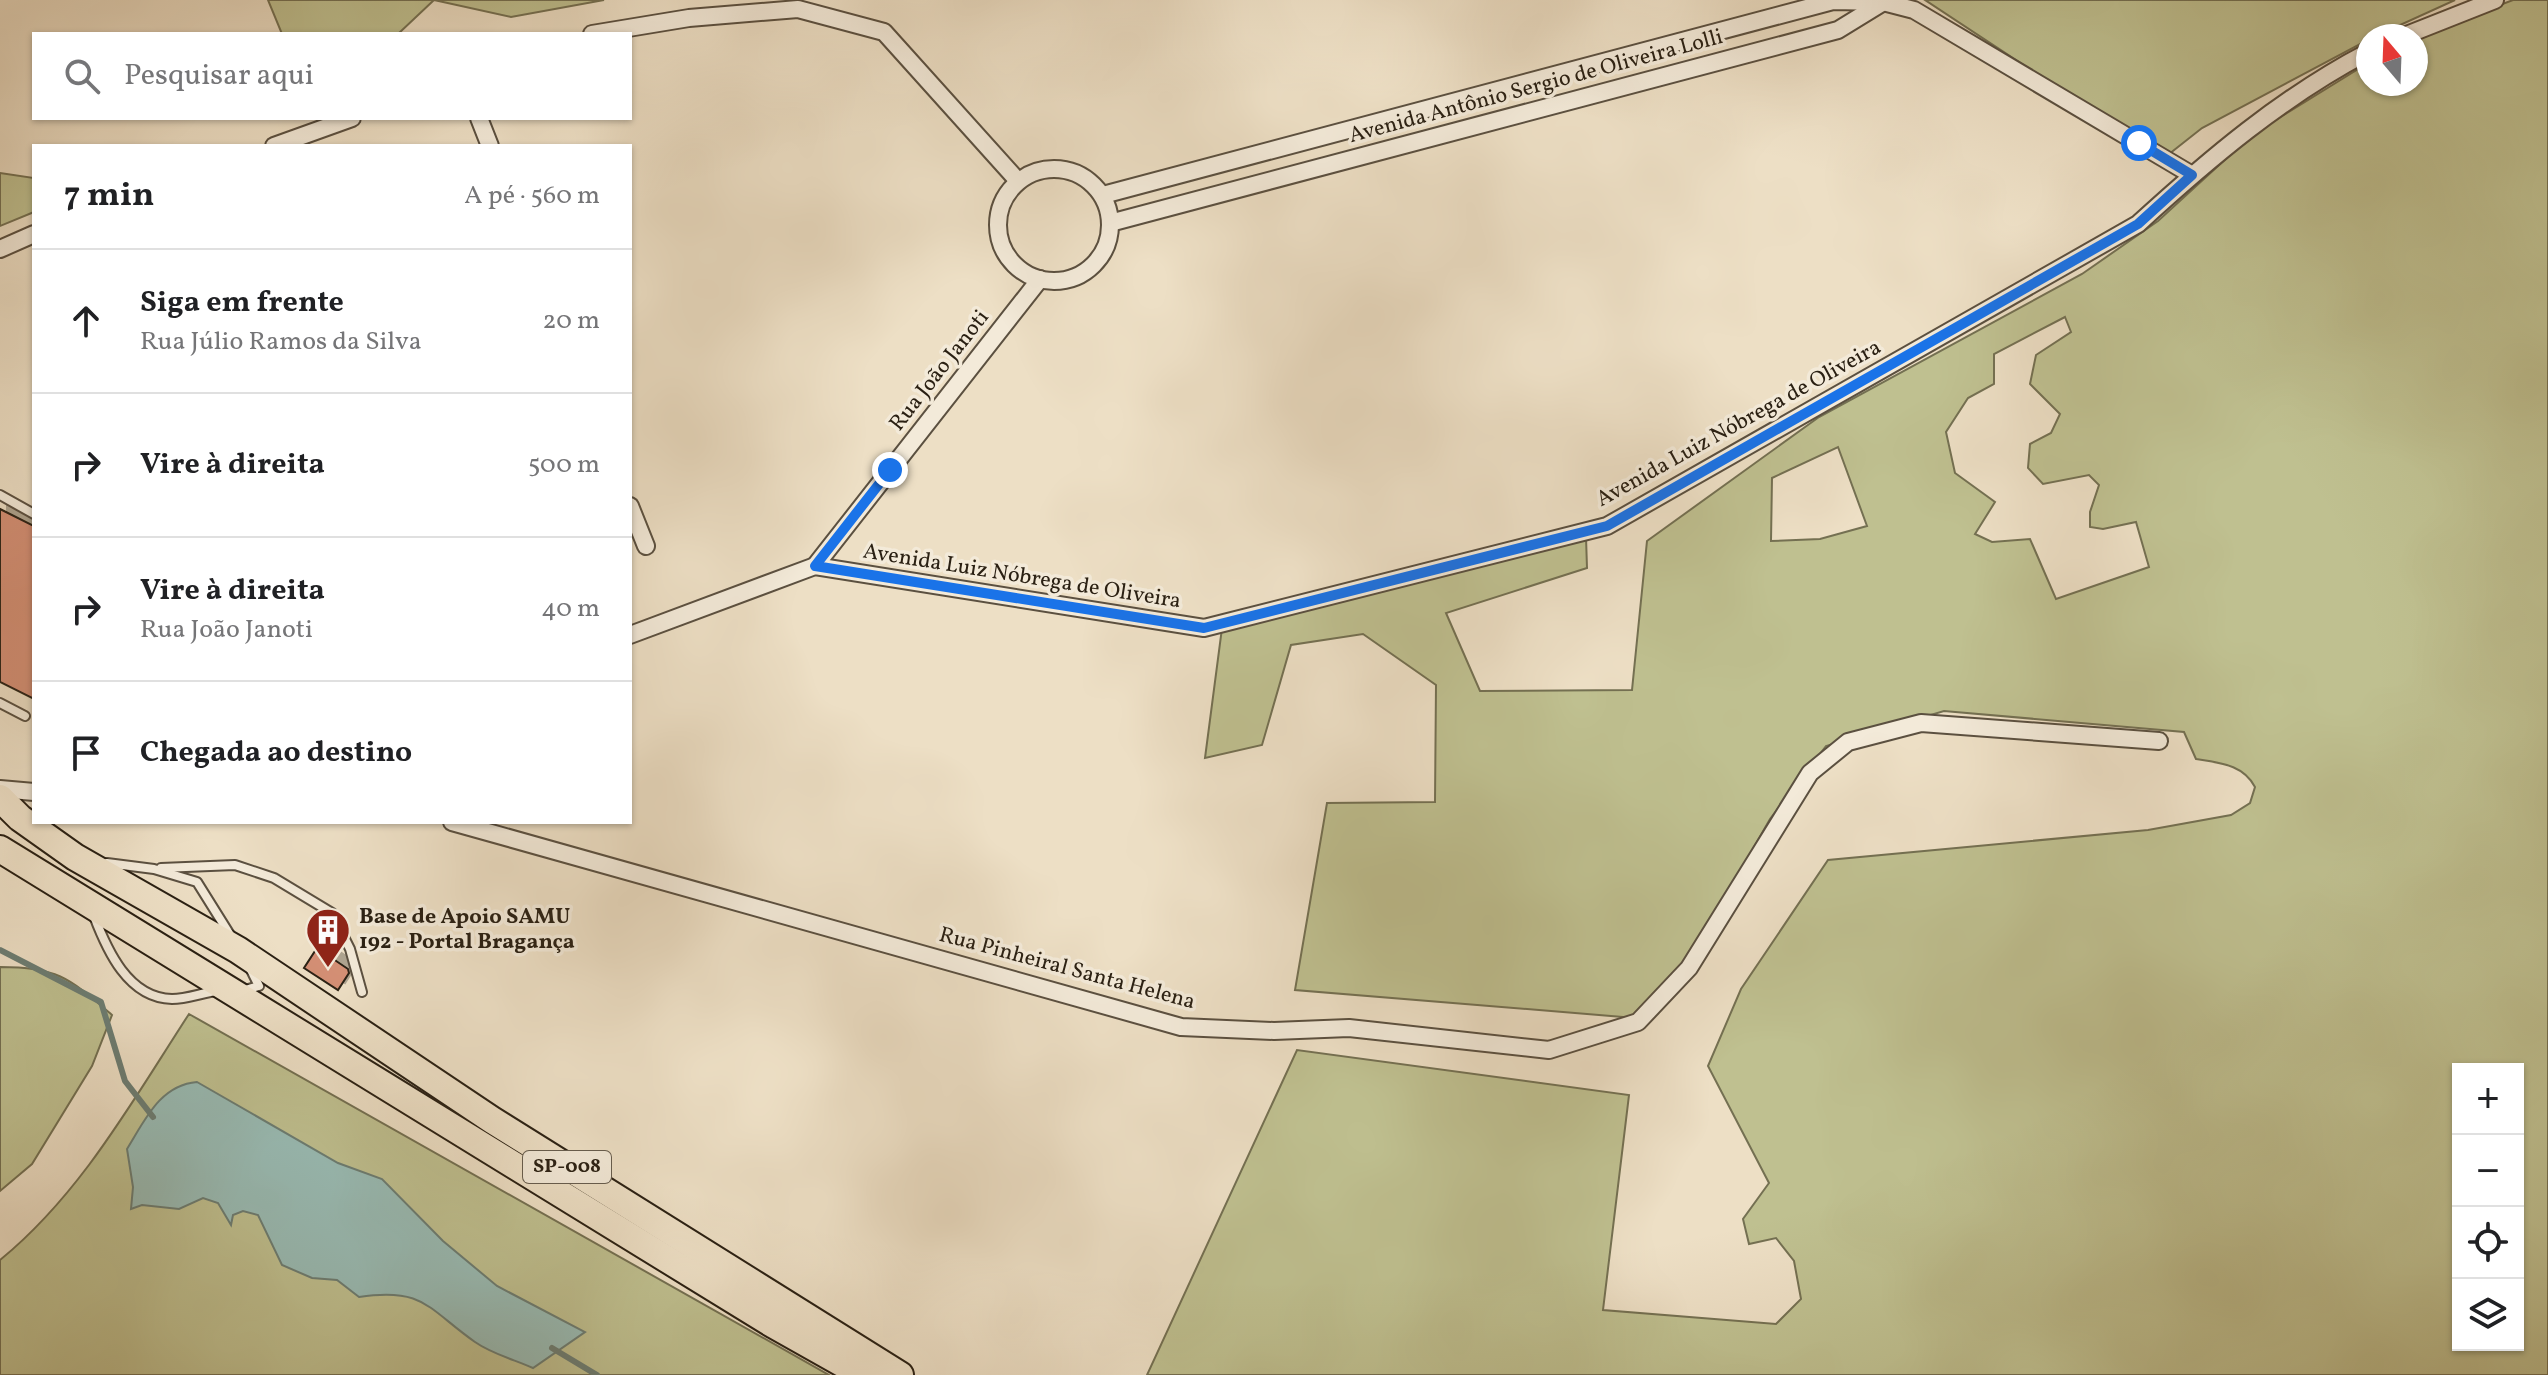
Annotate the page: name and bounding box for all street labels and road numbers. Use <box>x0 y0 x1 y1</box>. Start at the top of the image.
street label: Avenida Antônio Sergio de Oliveira Lolli <box>1346 22 1726 152</box>
street label: Rua João Janoti <box>883 304 997 438</box>
street label: Avenida Luiz Nóbrega de Oliveira <box>1591 332 1887 515</box>
street label: Avenida Luiz Nóbrega de Oliveira <box>861 537 1183 617</box>
street label: Rua Pinheiral Santa Helena <box>935 920 1199 1018</box>
road number: SP-008 <box>523 1151 611 1183</box>

